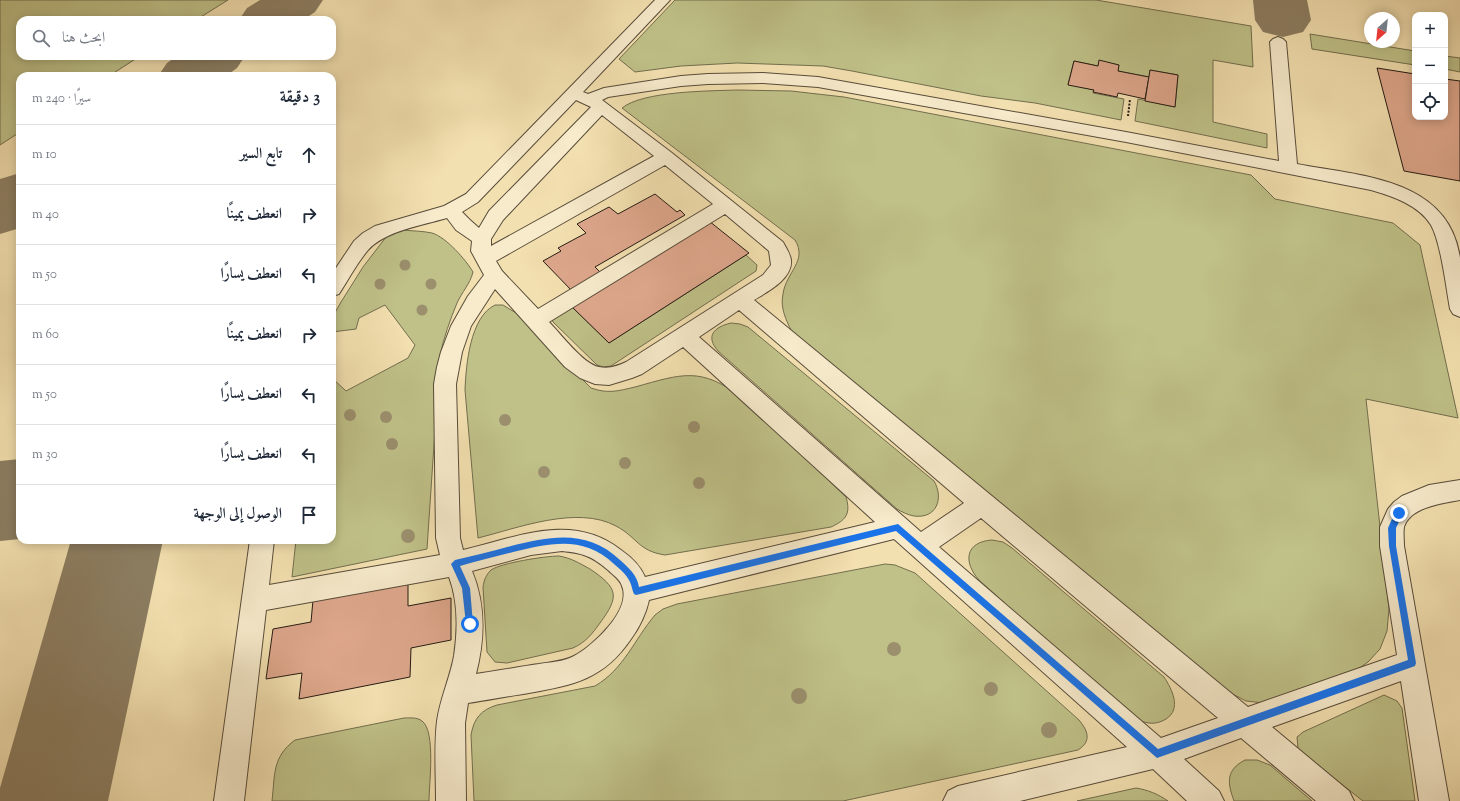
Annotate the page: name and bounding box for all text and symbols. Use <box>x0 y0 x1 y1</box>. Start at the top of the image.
north arrow <box>1364 12 1400 48</box>
map controls <box>1412 12 1448 120</box>
button: + <box>1412 12 1448 48</box>
search box <box>16 16 336 60</box>
icon: search <box>30 27 52 49</box>
text: ابحث هنا <box>62 28 105 49</box>
button: − <box>1412 48 1448 84</box>
button: locate <box>1412 84 1448 120</box>
text: 3 دقيقة <box>280 86 320 110</box>
text: سيرًا · 240 m <box>32 90 91 108</box>
text: تابع السير <box>240 144 282 165</box>
icon: ahead <box>298 144 320 166</box>
text: 10 m <box>32 146 57 164</box>
text: انعطف يمينًا <box>227 204 282 225</box>
icon: right <box>298 204 320 226</box>
text: 40 m <box>32 206 59 224</box>
text: انعطف يسارًا <box>221 264 282 285</box>
icon: left <box>298 264 320 286</box>
text: 50 m <box>32 266 57 284</box>
text: انعطف يمينًا <box>227 324 282 345</box>
icon: right <box>298 324 320 346</box>
text: 60 m <box>32 326 59 344</box>
text: انعطف يسارًا <box>221 384 282 405</box>
icon: left <box>298 384 320 406</box>
text: 50 m <box>32 386 57 404</box>
text: انعطف يسارًا <box>221 444 282 465</box>
icon: left <box>298 444 320 466</box>
text: 30 m <box>32 446 58 464</box>
text: الوصول إلى الوجهة <box>193 504 282 525</box>
icon: arrive <box>298 504 320 526</box>
route end <box>1390 504 1408 522</box>
route start <box>461 615 479 633</box>

